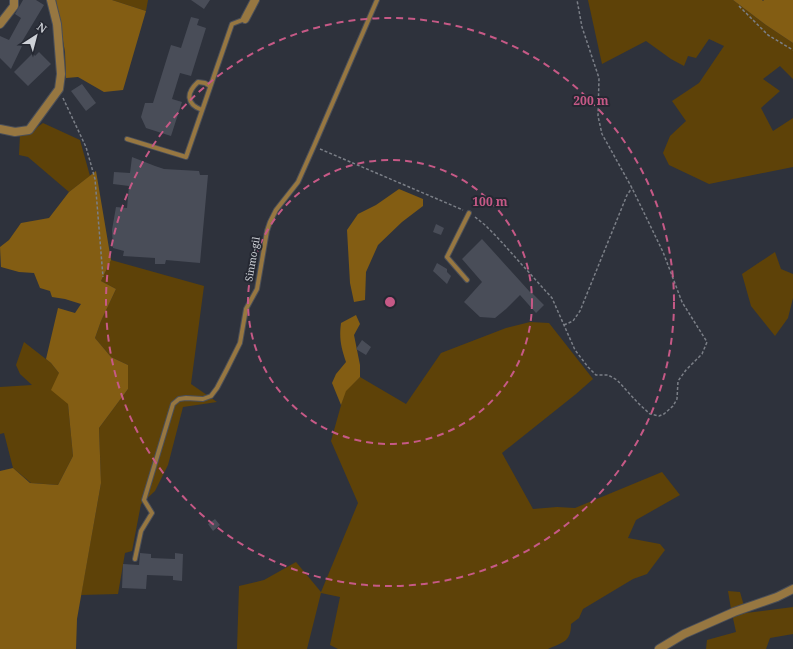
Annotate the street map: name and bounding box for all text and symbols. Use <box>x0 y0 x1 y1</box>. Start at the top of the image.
north arrow <box>16 16 56 56</box>
text: N <box>34 19 50 36</box>
text: 200 m <box>573 92 609 109</box>
text: 100 m <box>472 193 508 210</box>
street label: Sinmo-gil <box>241 236 263 282</box>
centre of rings <box>383 295 397 309</box>

